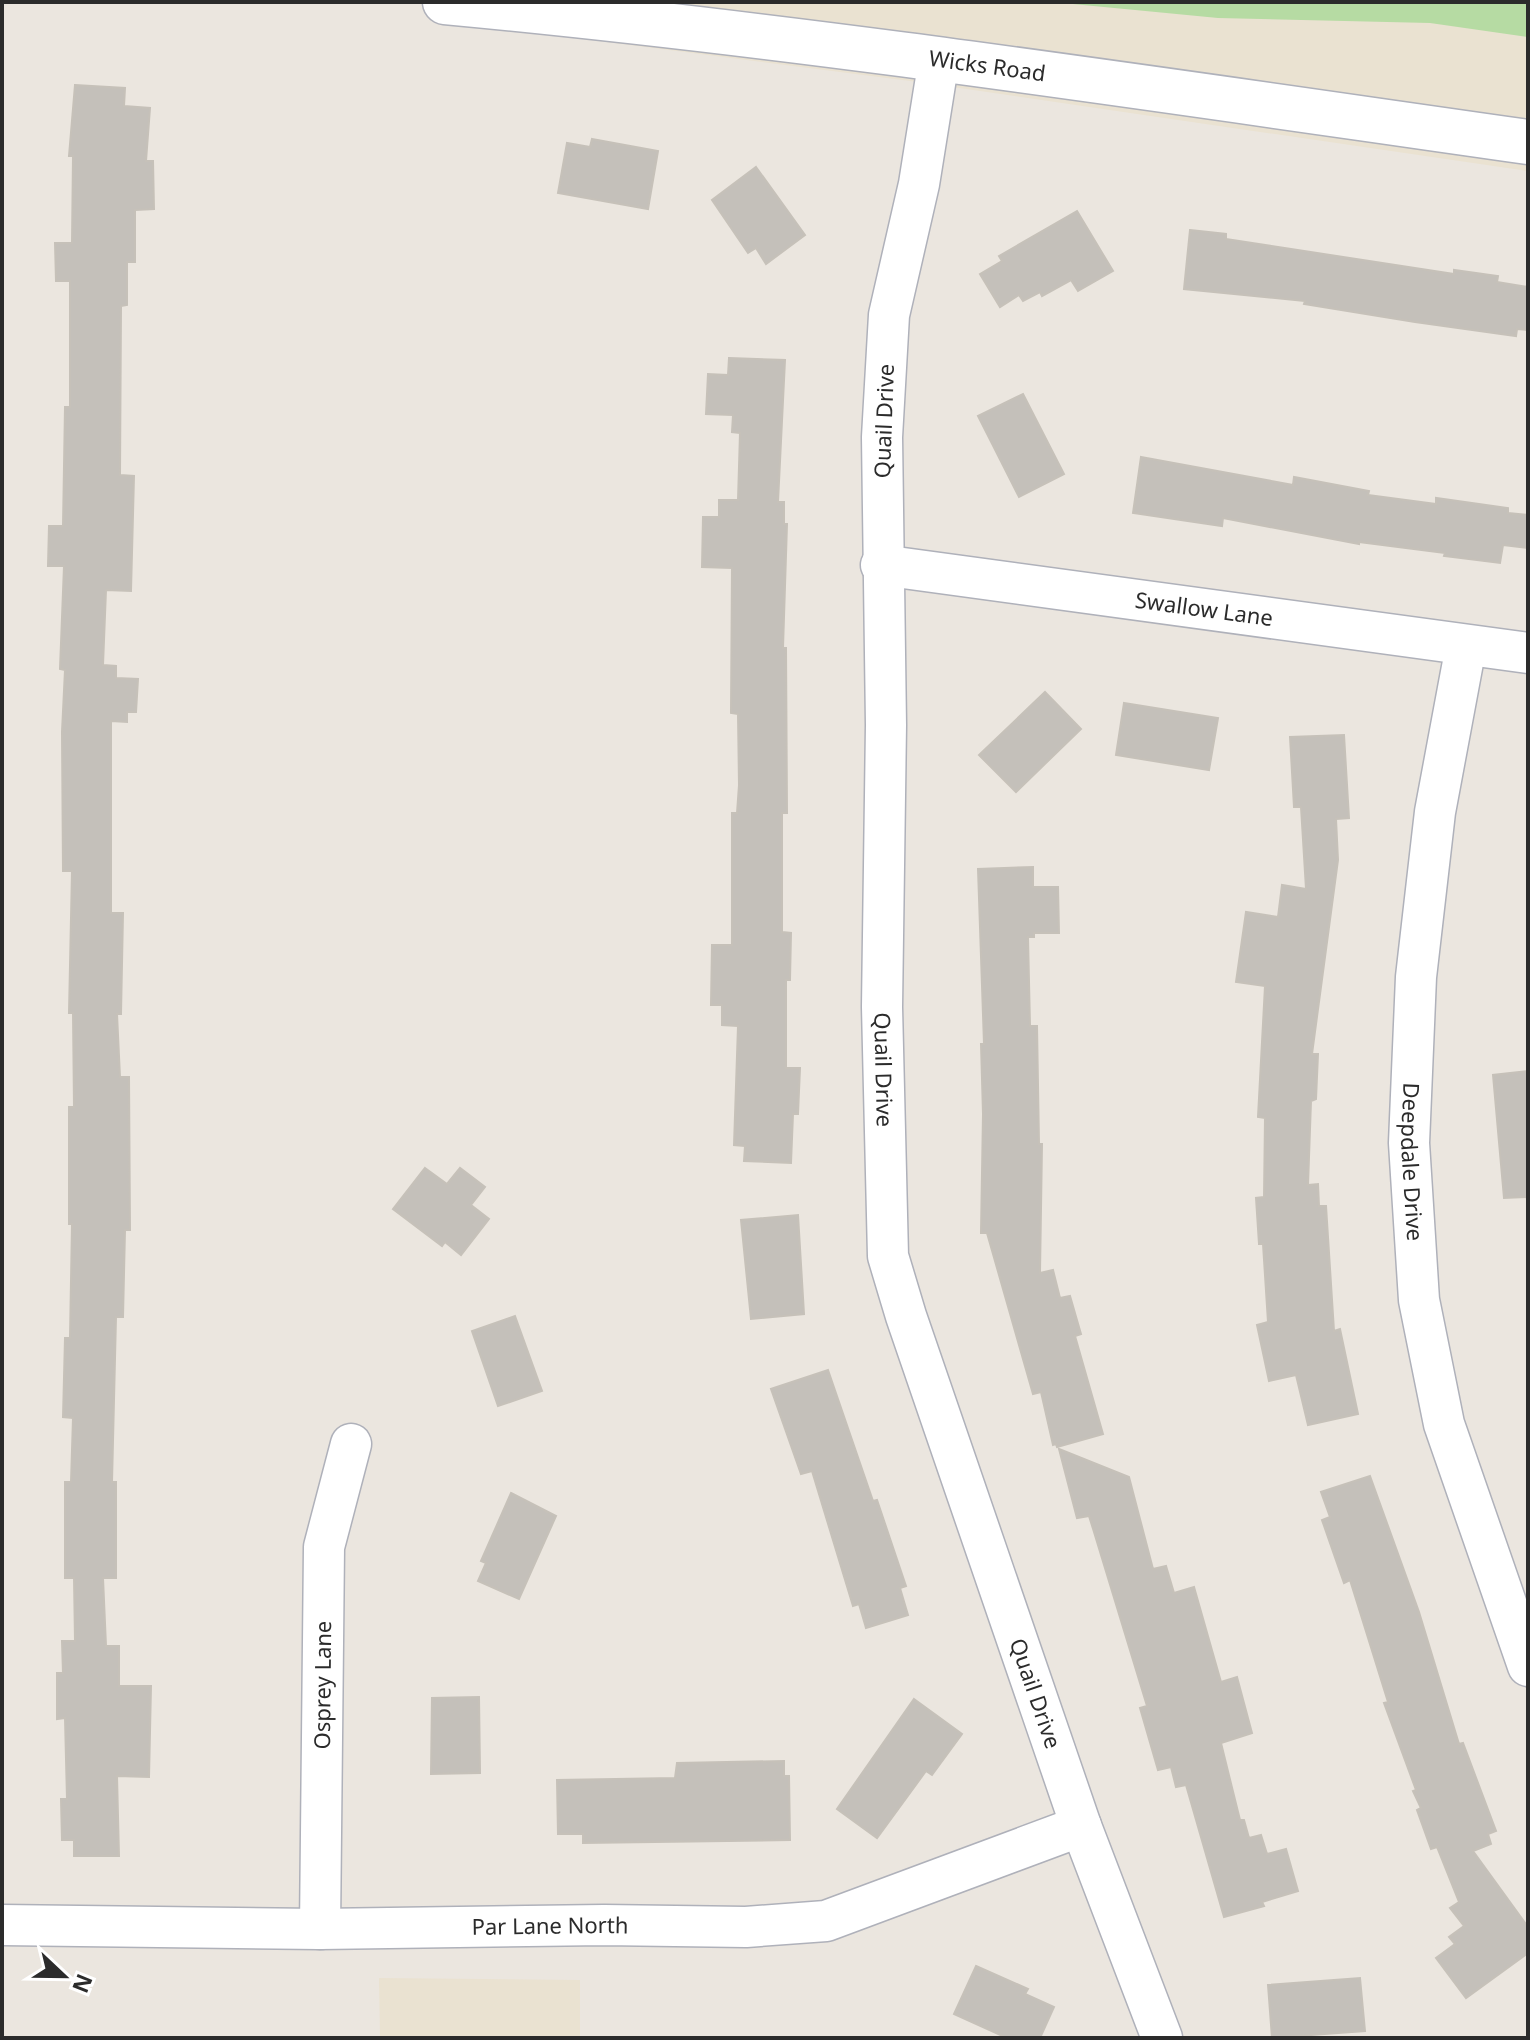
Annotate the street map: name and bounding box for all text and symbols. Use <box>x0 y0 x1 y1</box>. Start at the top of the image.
street label: Wicks Road <box>927 42 1048 87</box>
street label: Quail Drive <box>866 363 900 479</box>
street label: Swallow Lane <box>1133 584 1275 632</box>
street label: Quail Drive <box>868 1012 901 1127</box>
street label: Deepdale Drive <box>1395 1082 1431 1242</box>
street label: Osprey Lane <box>306 1620 337 1750</box>
street label: Quail Drive <box>1004 1634 1069 1752</box>
street label: Par Lane North <box>471 1909 629 1941</box>
north arrow <box>24 1936 104 2016</box>
text: N <box>66 1970 101 1998</box>

